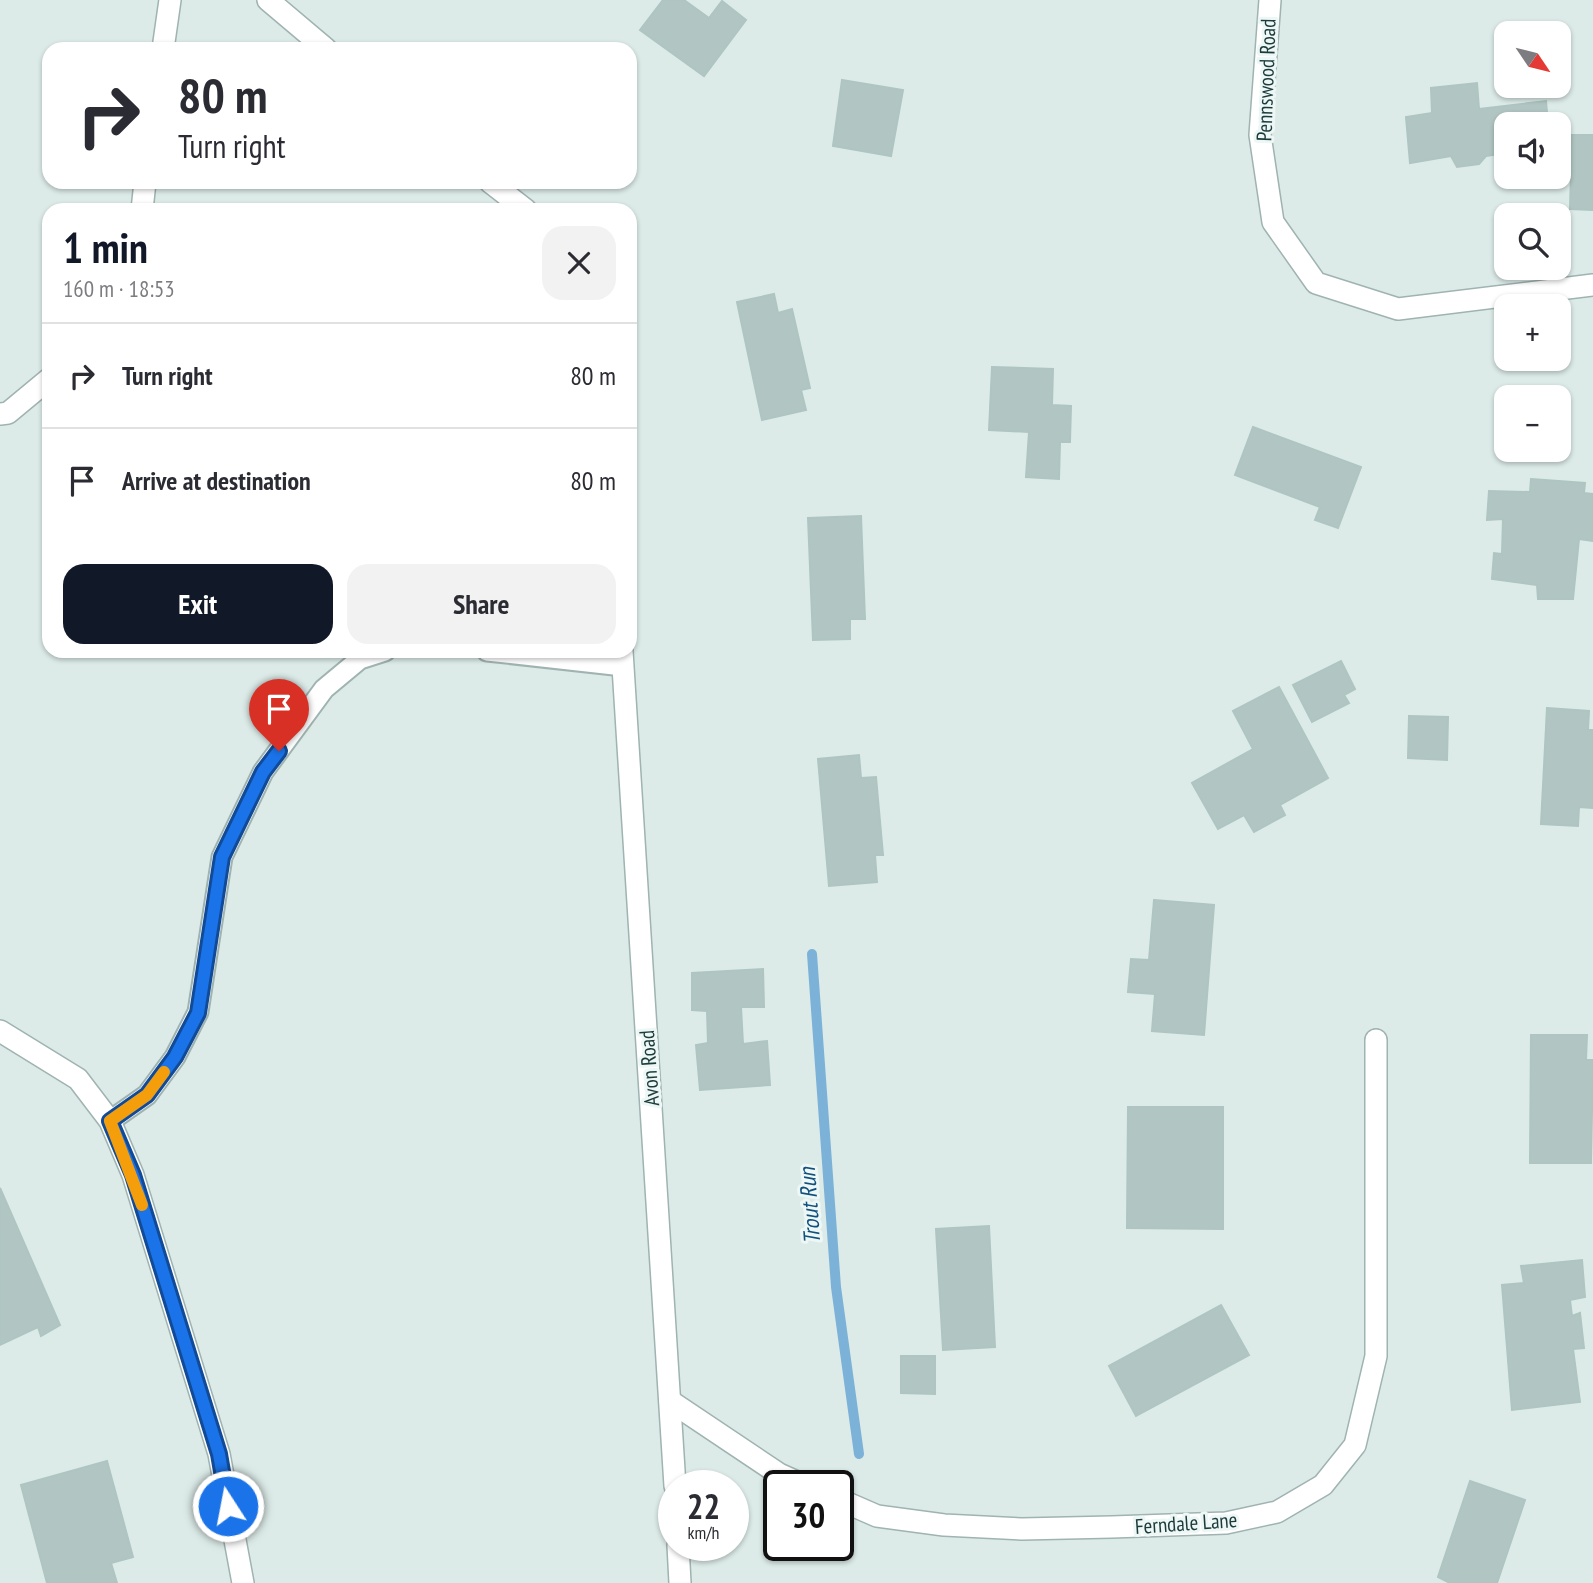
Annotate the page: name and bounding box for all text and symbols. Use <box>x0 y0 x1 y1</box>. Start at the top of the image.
street label: Pennswood Road <box>1250 18 1282 142</box>
north arrow <box>1494 21 1572 98</box>
map controls <box>1494 21 1571 462</box>
text: 80 m <box>178 63 267 127</box>
icon: right <box>63 70 154 161</box>
button: sound <box>1494 112 1571 189</box>
text: Turn right <box>178 125 286 167</box>
button: search <box>1494 203 1571 280</box>
text: 1 min <box>63 220 148 275</box>
button: close <box>542 226 616 300</box>
text: 160 m · 18:53 <box>63 274 175 303</box>
button: + <box>1494 294 1571 371</box>
icon: right <box>63 357 101 395</box>
text: Turn right <box>122 359 213 392</box>
text: 80 m <box>570 359 616 392</box>
button: − <box>1494 385 1571 462</box>
icon: arrive <box>63 462 101 500</box>
text: Arrive at destination <box>122 464 311 497</box>
text: 80 m <box>570 464 616 497</box>
button: Exit <box>63 564 333 644</box>
button: Share <box>347 564 616 644</box>
pin <box>249 679 309 751</box>
icon: arrive <box>260 690 298 728</box>
street label: Avon Road <box>633 1029 665 1107</box>
water label: Trout Run <box>792 1165 826 1245</box>
position arrow <box>191 1469 265 1543</box>
speed limit sign: 30 <box>763 1470 854 1561</box>
text: 22 <box>687 1483 720 1529</box>
street label: Ferndale Lane <box>1134 1506 1238 1540</box>
text: km/h <box>688 1521 719 1544</box>

